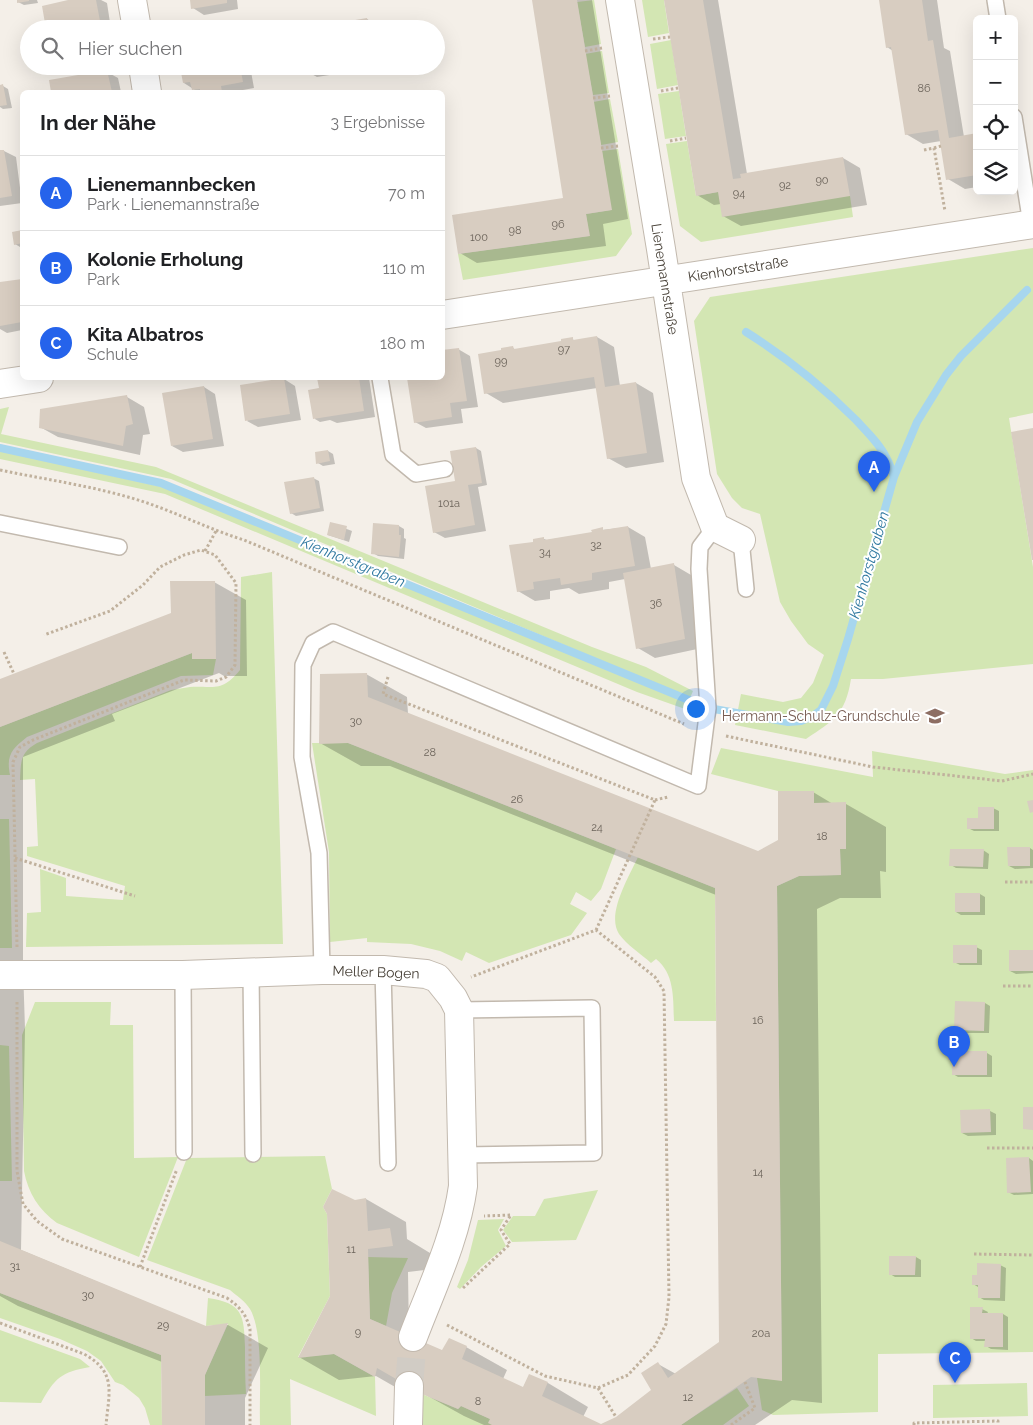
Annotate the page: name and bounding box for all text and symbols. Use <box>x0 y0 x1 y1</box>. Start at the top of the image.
map controls <box>973 15 1018 195</box>
button: + <box>973 15 1018 60</box>
search box <box>20 20 445 75</box>
icon: search <box>38 34 66 62</box>
text: Hier suchen <box>78 37 183 59</box>
button: − <box>973 60 1018 105</box>
house number: 86 <box>917 82 931 95</box>
button: locate <box>973 105 1018 150</box>
text: In der Nähe <box>40 110 156 135</box>
text: 3 Ergebnisse <box>331 113 425 132</box>
button: layers <box>973 150 1018 195</box>
text: Lienemannbecken <box>87 173 256 195</box>
house number: 90 <box>815 174 829 187</box>
house number: 92 <box>779 179 791 192</box>
text: A <box>51 184 61 203</box>
text: 70 m <box>388 184 425 203</box>
house number: 94 <box>733 187 745 200</box>
text: Park · Lienemannstraße <box>87 195 259 214</box>
house number: 96 <box>551 218 565 231</box>
street label: Lienemannstraße <box>648 222 682 336</box>
house number: 98 <box>509 224 521 237</box>
house number: 100 <box>470 231 488 244</box>
text: Kolonie Erholung <box>87 248 243 270</box>
street label: Kienhorststraße <box>687 253 789 285</box>
text: B <box>51 259 61 278</box>
text: 110 m <box>383 259 425 278</box>
text: Park <box>87 270 120 289</box>
text: Kita Albatros <box>87 323 204 345</box>
text: C <box>51 334 61 353</box>
text: 180 m <box>380 334 425 353</box>
house number: 97 <box>558 343 570 356</box>
text: Schule <box>87 345 138 364</box>
house number: 99 <box>495 355 507 368</box>
pin: A <box>858 451 890 492</box>
house number: 101a <box>438 497 460 510</box>
water label: Kienhorstgraben <box>845 509 893 621</box>
water label: Kienhorstgraben <box>298 533 408 591</box>
house number: 32 <box>590 539 602 552</box>
house number: 34 <box>539 546 551 559</box>
house number: 36 <box>650 597 663 610</box>
your location <box>683 696 709 722</box>
school or university icon: Hermann-Schulz-Grundschule <box>924 705 946 727</box>
place label: Hermann-Schulz-Grundschule <box>722 708 920 724</box>
house number: 30 <box>350 715 363 728</box>
house number: 28 <box>424 746 436 759</box>
house number: 26 <box>511 793 524 806</box>
house number: 24 <box>591 821 603 834</box>
house number: 18 <box>816 830 828 843</box>
street label: Meller Bogen <box>332 962 420 982</box>
house number: 16 <box>752 1014 764 1027</box>
pin: B <box>938 1026 970 1067</box>
house number: 14 <box>753 1166 763 1179</box>
house number: 11 <box>346 1243 356 1256</box>
house number: 31 <box>10 1260 21 1273</box>
house number: 30 <box>82 1289 95 1302</box>
house number: 29 <box>157 1319 169 1332</box>
house number: 9 <box>355 1326 361 1339</box>
house number: 20a <box>752 1327 770 1340</box>
pin: C <box>939 1342 971 1383</box>
house number: 12 <box>683 1391 693 1404</box>
house number: 8 <box>475 1395 481 1408</box>

